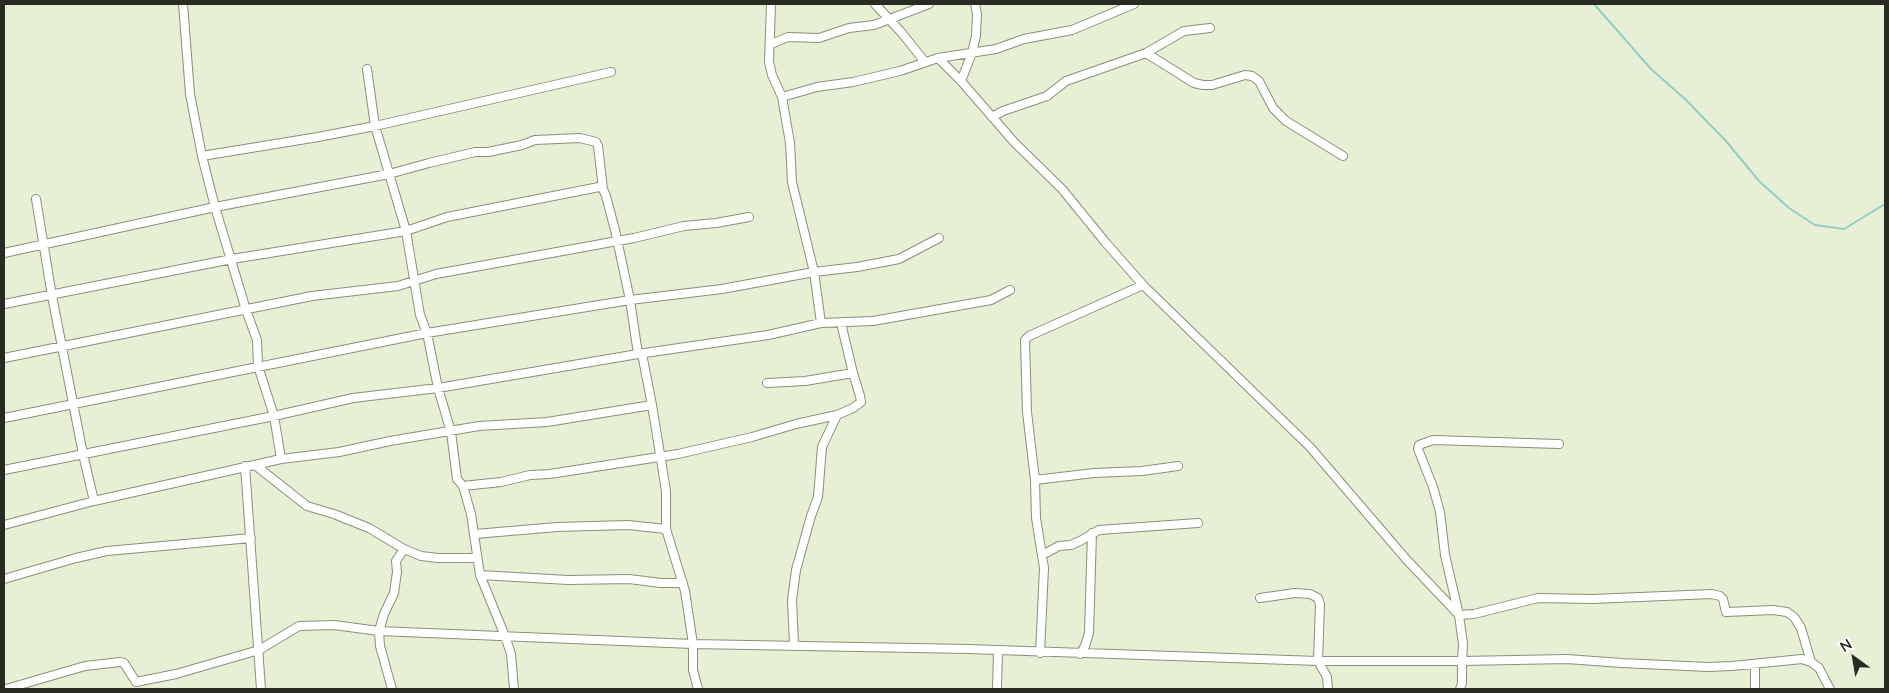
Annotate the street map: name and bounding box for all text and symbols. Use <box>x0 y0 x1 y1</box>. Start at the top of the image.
north arrow <box>1829 633 1879 683</box>
text: N <box>1837 635 1855 655</box>

